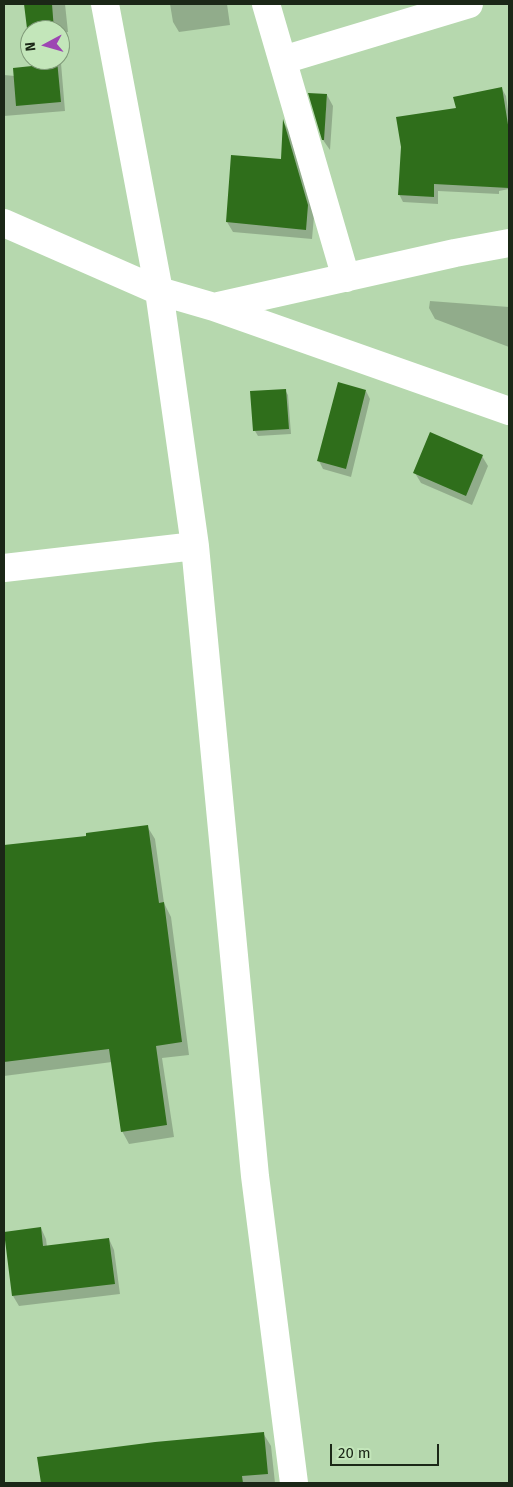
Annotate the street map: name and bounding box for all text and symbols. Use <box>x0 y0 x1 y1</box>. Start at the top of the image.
north arrow <box>20 20 70 70</box>
text: N <box>22 41 40 52</box>
scale bar <box>333 1434 442 1466</box>
text: 20 m <box>338 1444 371 1462</box>

